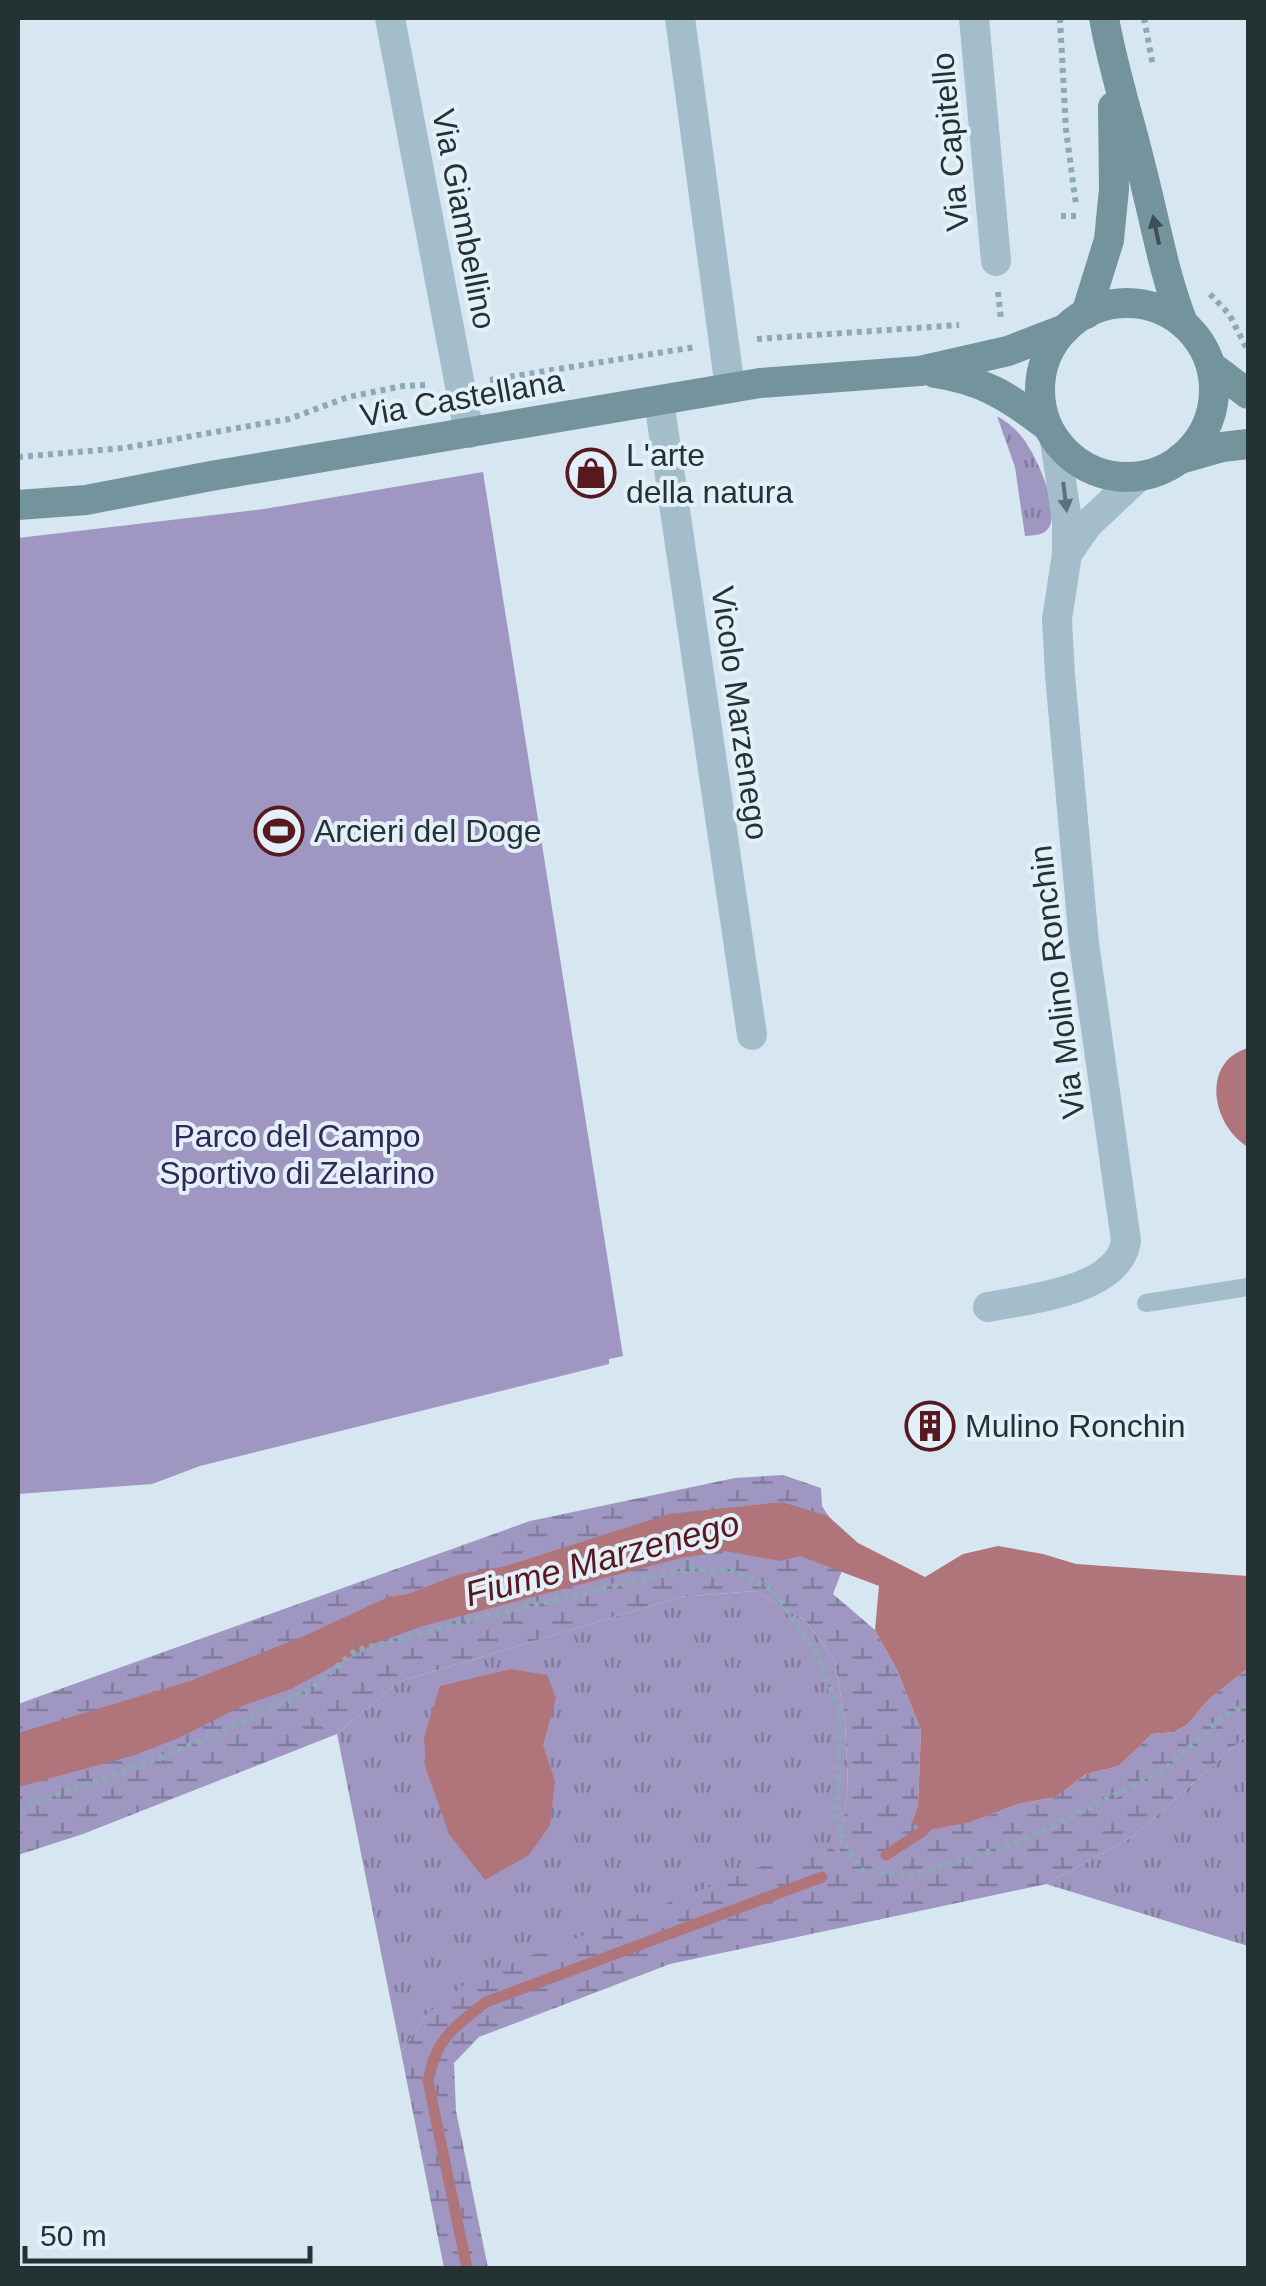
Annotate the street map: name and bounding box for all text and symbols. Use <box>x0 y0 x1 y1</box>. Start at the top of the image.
street label: Via Capitello <box>924 51 976 233</box>
street label: Via Giambellino <box>425 106 503 332</box>
one-way arrow <box>1148 214 1164 245</box>
street label: Via Castellana <box>358 362 567 434</box>
place label: L'arte della natura <box>626 437 793 510</box>
shop icon: L'arte della natura <box>565 447 617 499</box>
one-way arrow <box>1057 481 1073 513</box>
street label: Vicolo Marzenego <box>704 584 776 842</box>
sports icon: Arcieri del Doge <box>253 805 305 857</box>
place label: Arcieri del Doge <box>314 813 542 849</box>
street label: Via Molino Ronchin <box>1022 843 1092 1121</box>
park label: Parco del Campo Sportivo di Zelarino <box>159 1118 435 1191</box>
building icon: Mulino Ronchin <box>904 1400 956 1452</box>
place label: Mulino Ronchin <box>965 1408 1186 1444</box>
water label: Fiume Marzenego <box>461 1503 743 1613</box>
scale bar <box>25 2201 310 2263</box>
text: 50 m <box>40 2219 107 2252</box>

